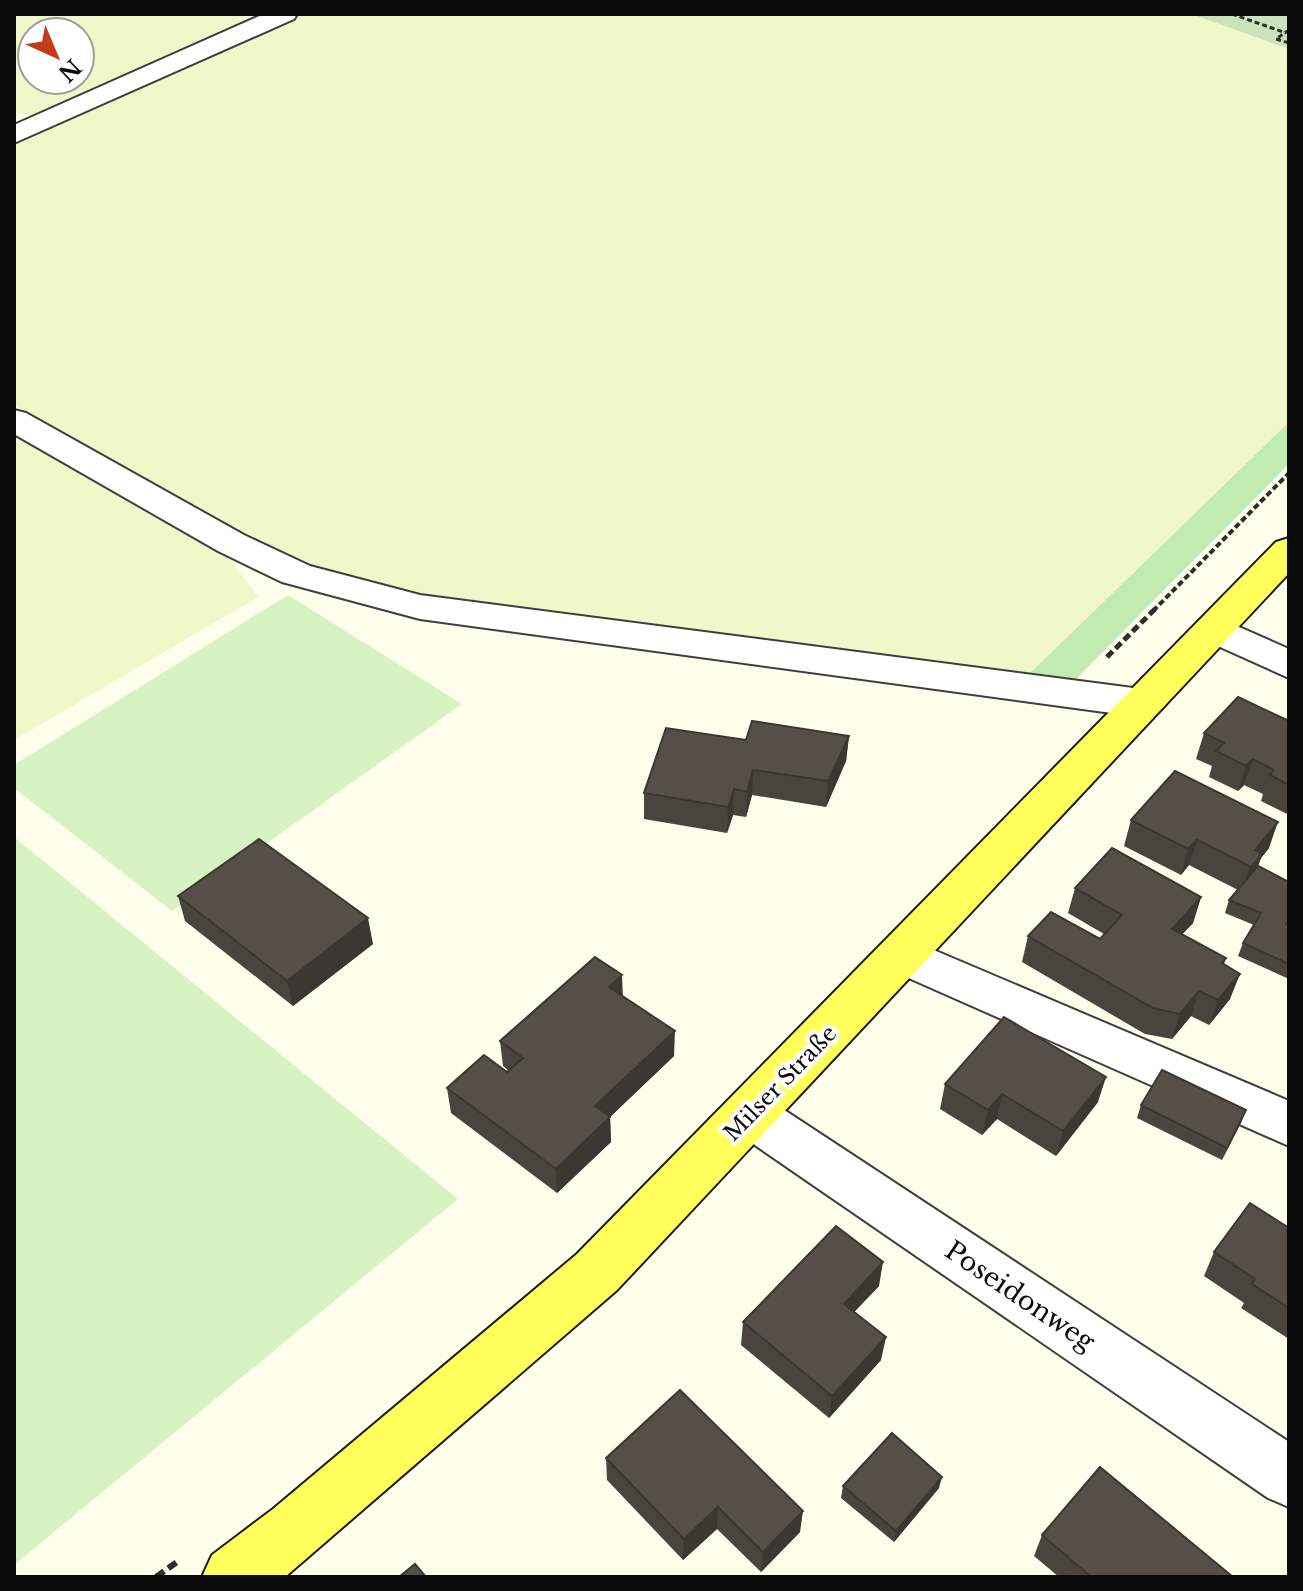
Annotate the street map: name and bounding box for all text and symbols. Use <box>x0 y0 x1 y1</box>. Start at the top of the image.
north arrow <box>16 16 96 96</box>
text: N <box>53 53 86 87</box>
street label: Milser Straße <box>718 1020 842 1147</box>
street label: Poseidonweg <box>939 1234 1101 1358</box>

